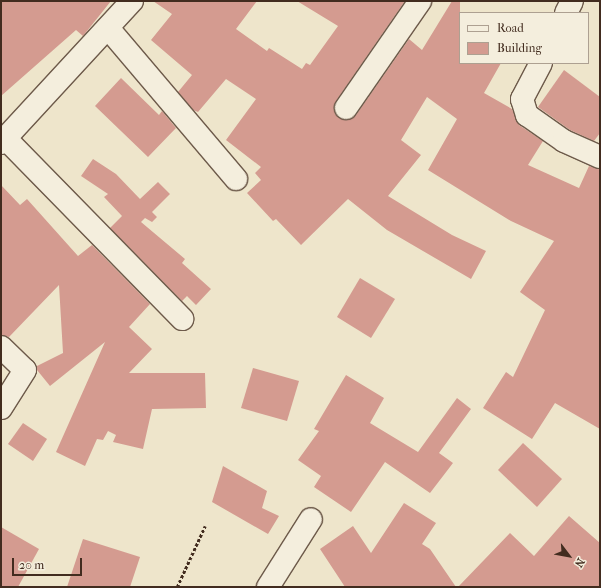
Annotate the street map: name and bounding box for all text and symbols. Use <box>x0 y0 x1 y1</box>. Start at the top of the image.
legend <box>459 12 589 64</box>
text: Road <box>497 21 524 35</box>
text: Building <box>497 41 542 55</box>
north arrow <box>549 536 589 576</box>
scale bar <box>14 550 84 576</box>
text: N <box>572 556 587 570</box>
text: 20 m <box>19 558 44 572</box>

